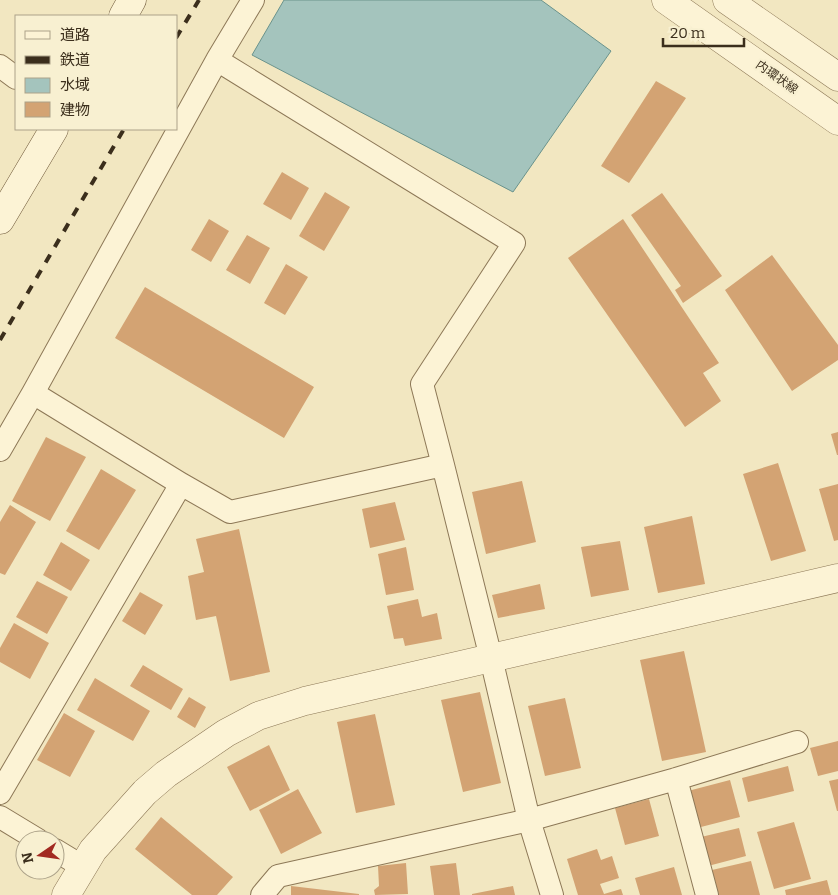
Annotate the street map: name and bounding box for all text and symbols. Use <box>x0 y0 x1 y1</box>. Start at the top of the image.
legend <box>15 15 178 130</box>
scale bar <box>663 15 744 47</box>
text: 20 m <box>670 24 706 42</box>
text: 道路 <box>60 26 90 44</box>
text: 鉄道 <box>60 51 90 69</box>
street label: 内環状線 <box>753 57 801 97</box>
text: 水域 <box>60 76 90 94</box>
text: 建物 <box>60 101 90 119</box>
north arrow <box>15 830 65 880</box>
text: N <box>18 850 37 865</box>

